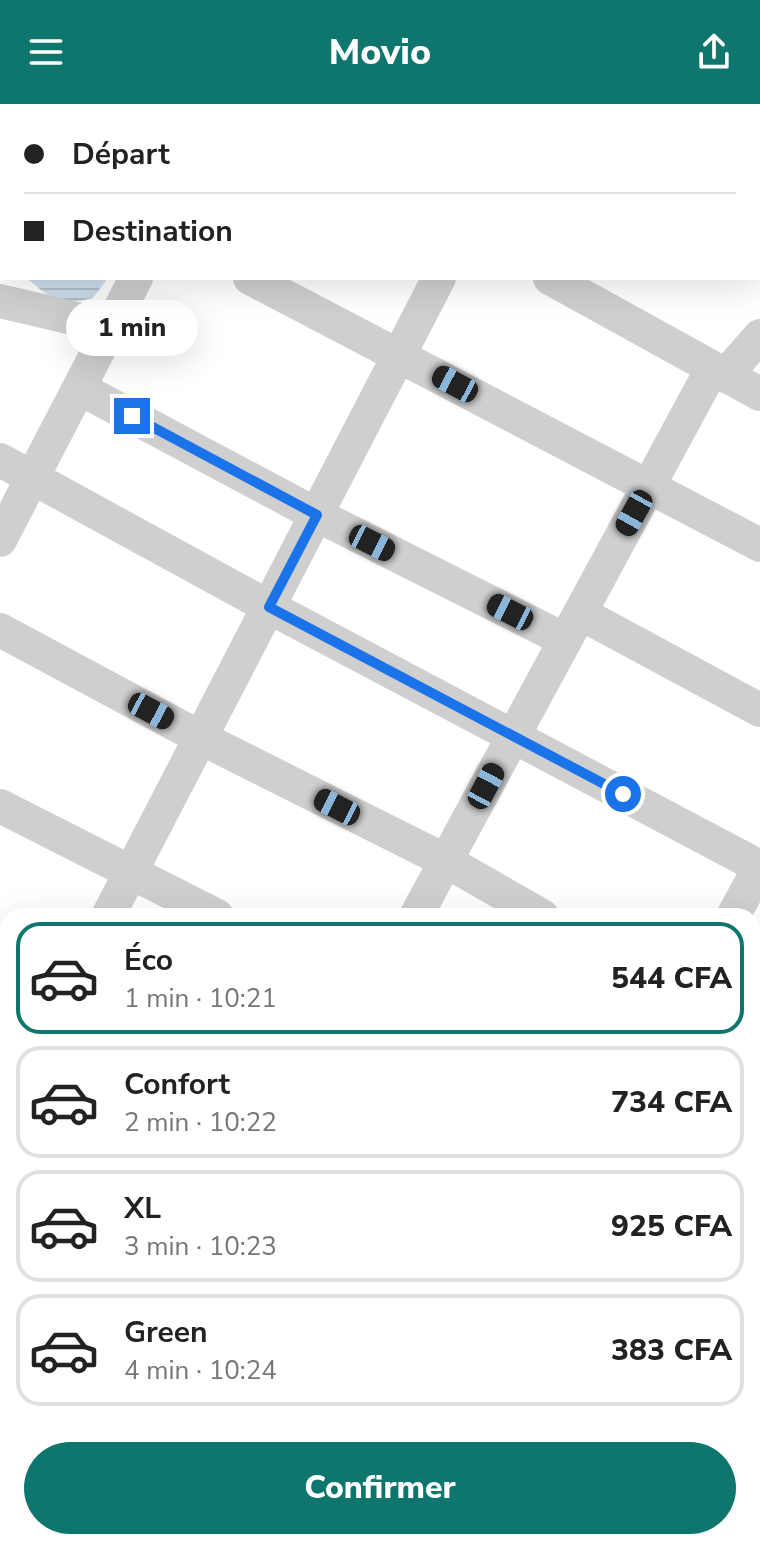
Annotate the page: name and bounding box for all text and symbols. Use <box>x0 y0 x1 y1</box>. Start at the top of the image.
text: Movio <box>329 28 431 77</box>
icon: menu <box>24 30 68 74</box>
icon: share <box>692 30 736 74</box>
text: Départ <box>72 134 170 175</box>
text: Destination <box>72 211 233 252</box>
callout: 1 min <box>66 300 198 356</box>
text: 1 min <box>98 310 166 345</box>
car <box>428 362 482 406</box>
route end <box>114 398 150 434</box>
car <box>612 486 656 540</box>
car <box>345 521 399 565</box>
car <box>483 590 537 634</box>
car <box>124 689 178 733</box>
car <box>464 759 508 813</box>
route start <box>605 776 641 812</box>
car <box>310 785 364 829</box>
text: Éco <box>124 940 173 981</box>
icon: car <box>28 942 100 1014</box>
text: 544 CFA <box>611 958 732 999</box>
text: 1 min · 10:21 <box>124 981 277 1016</box>
text: Confort <box>124 1064 230 1105</box>
icon: car <box>28 1066 100 1138</box>
text: 734 CFA <box>611 1082 732 1123</box>
text: 2 min · 10:22 <box>124 1105 277 1140</box>
text: XL <box>124 1188 161 1229</box>
icon: car <box>28 1190 100 1262</box>
text: 925 CFA <box>611 1206 732 1247</box>
text: 3 min · 10:23 <box>124 1229 277 1264</box>
text: Green <box>124 1312 208 1353</box>
icon: car <box>28 1314 100 1386</box>
text: 383 CFA <box>611 1330 732 1371</box>
text: 4 min · 10:24 <box>124 1353 277 1388</box>
button: Confirmer <box>24 1442 736 1534</box>

